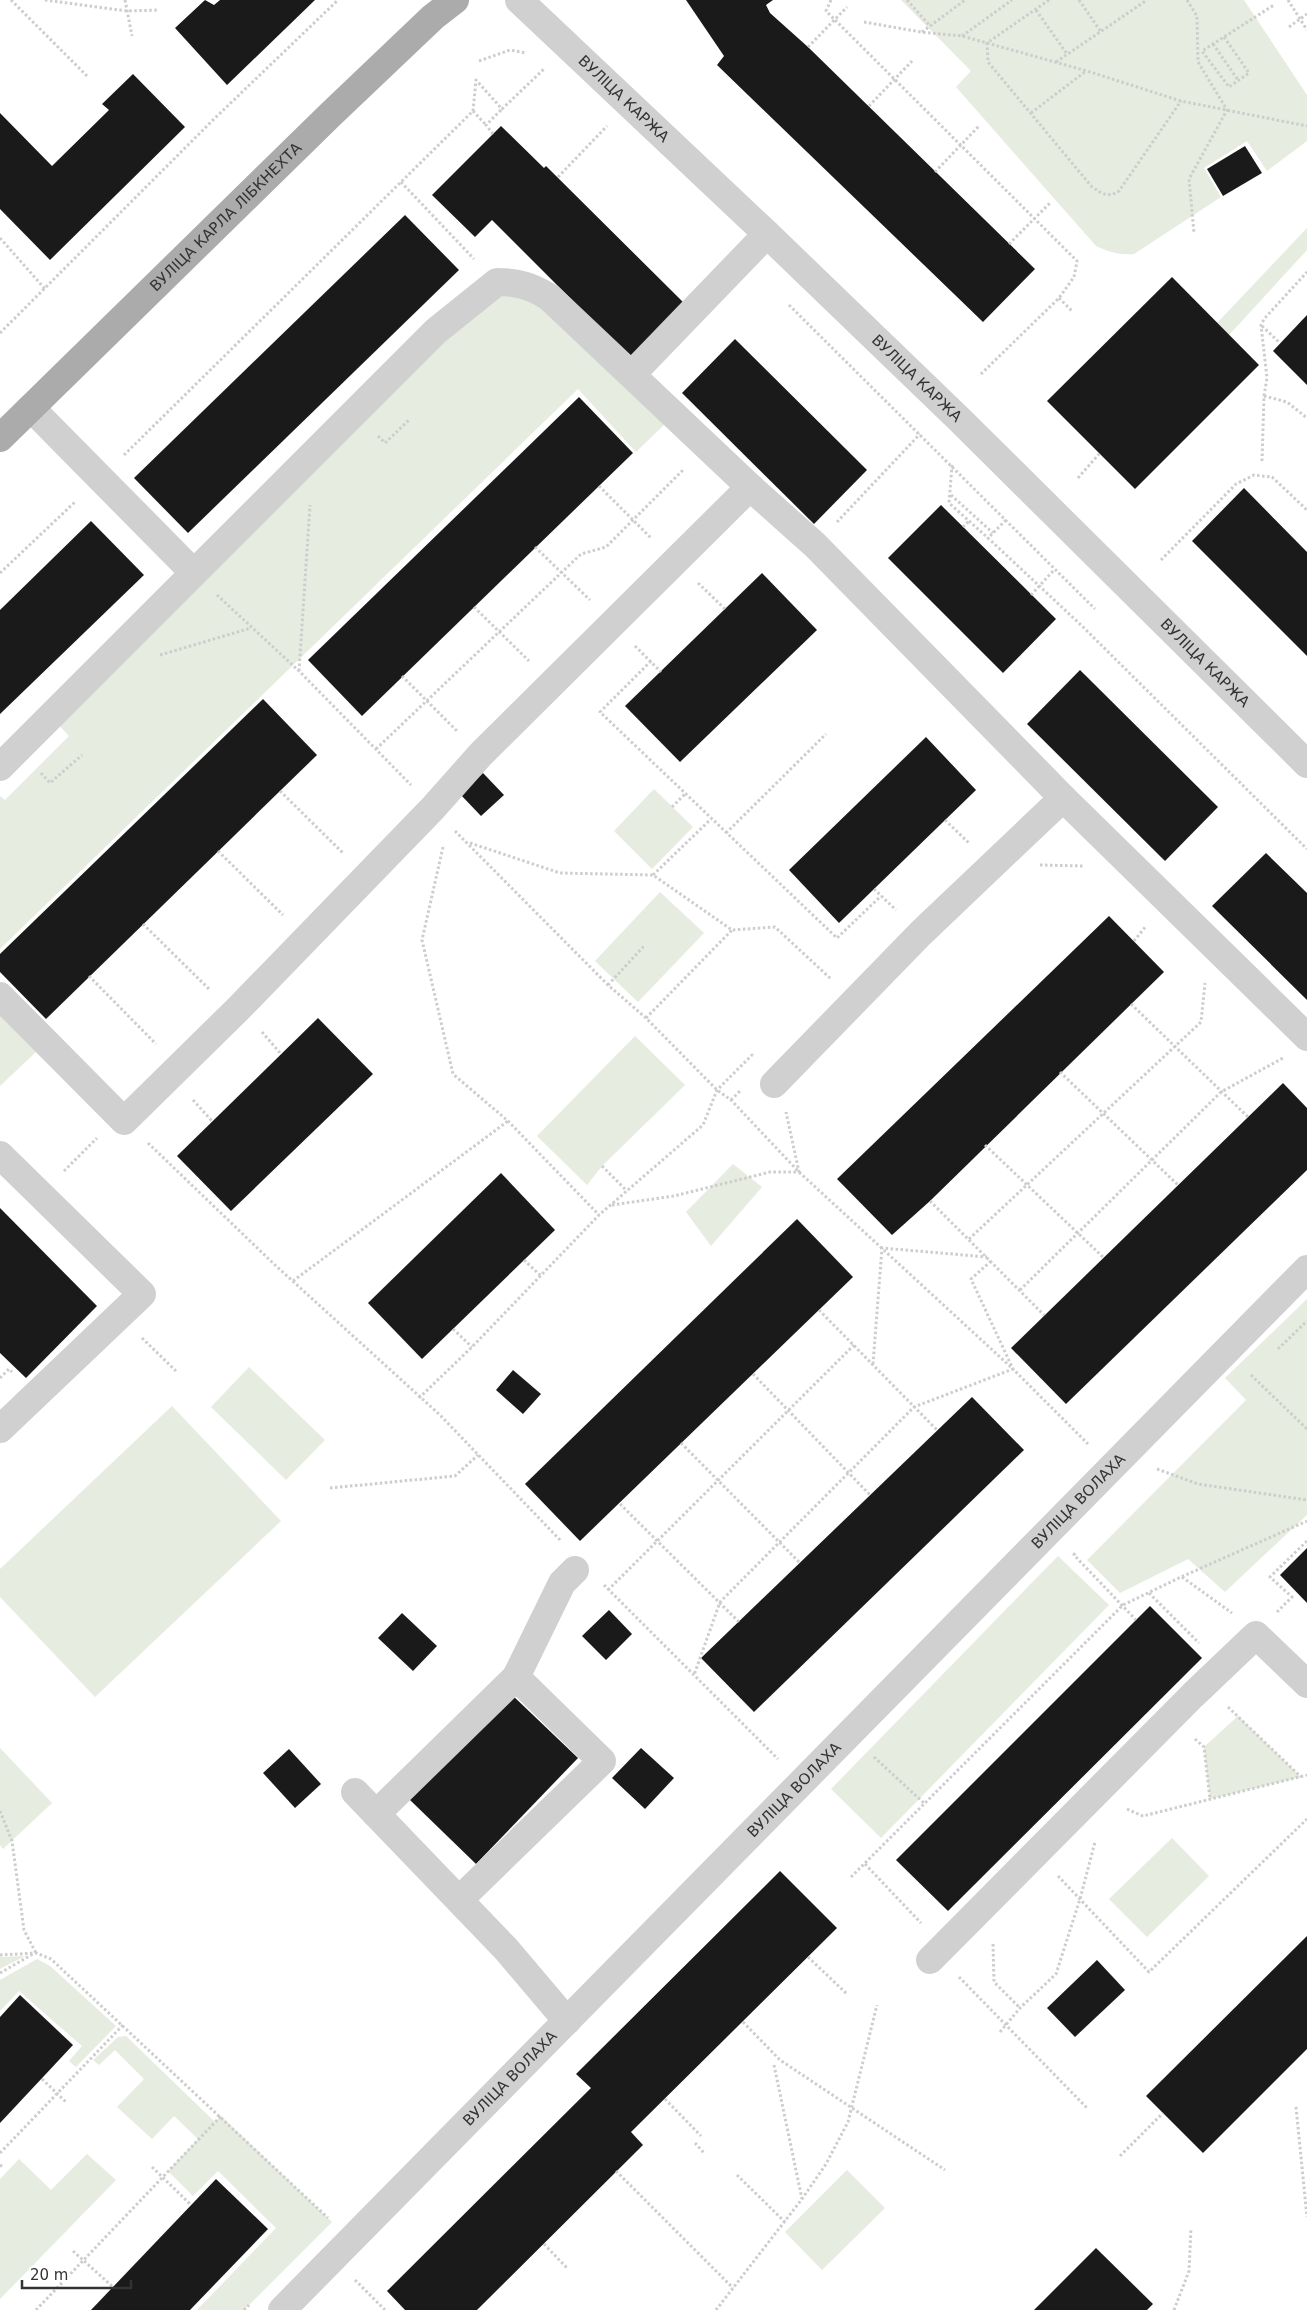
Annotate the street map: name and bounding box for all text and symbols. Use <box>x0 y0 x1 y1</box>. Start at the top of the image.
street label: ВУЛІЦА КАРЖА <box>575 52 673 146</box>
street label: ВУЛІЦА КАРЛА ЛІБКНЕХТА <box>146 138 306 295</box>
street label: ВУЛІЦА КАРЖА <box>868 331 966 426</box>
street label: ВУЛІЦА КАРЖА <box>1157 615 1254 711</box>
street label: ВУЛІЦА ВОЛАХА <box>1028 1449 1129 1552</box>
street label: ВУЛІЦА ВОЛАХА <box>744 1738 845 1841</box>
street label: ВУЛІЦА ВОЛАХА <box>459 2027 561 2130</box>
scale bar <box>22 2258 131 2290</box>
text: 20 m <box>30 2266 68 2284</box>

